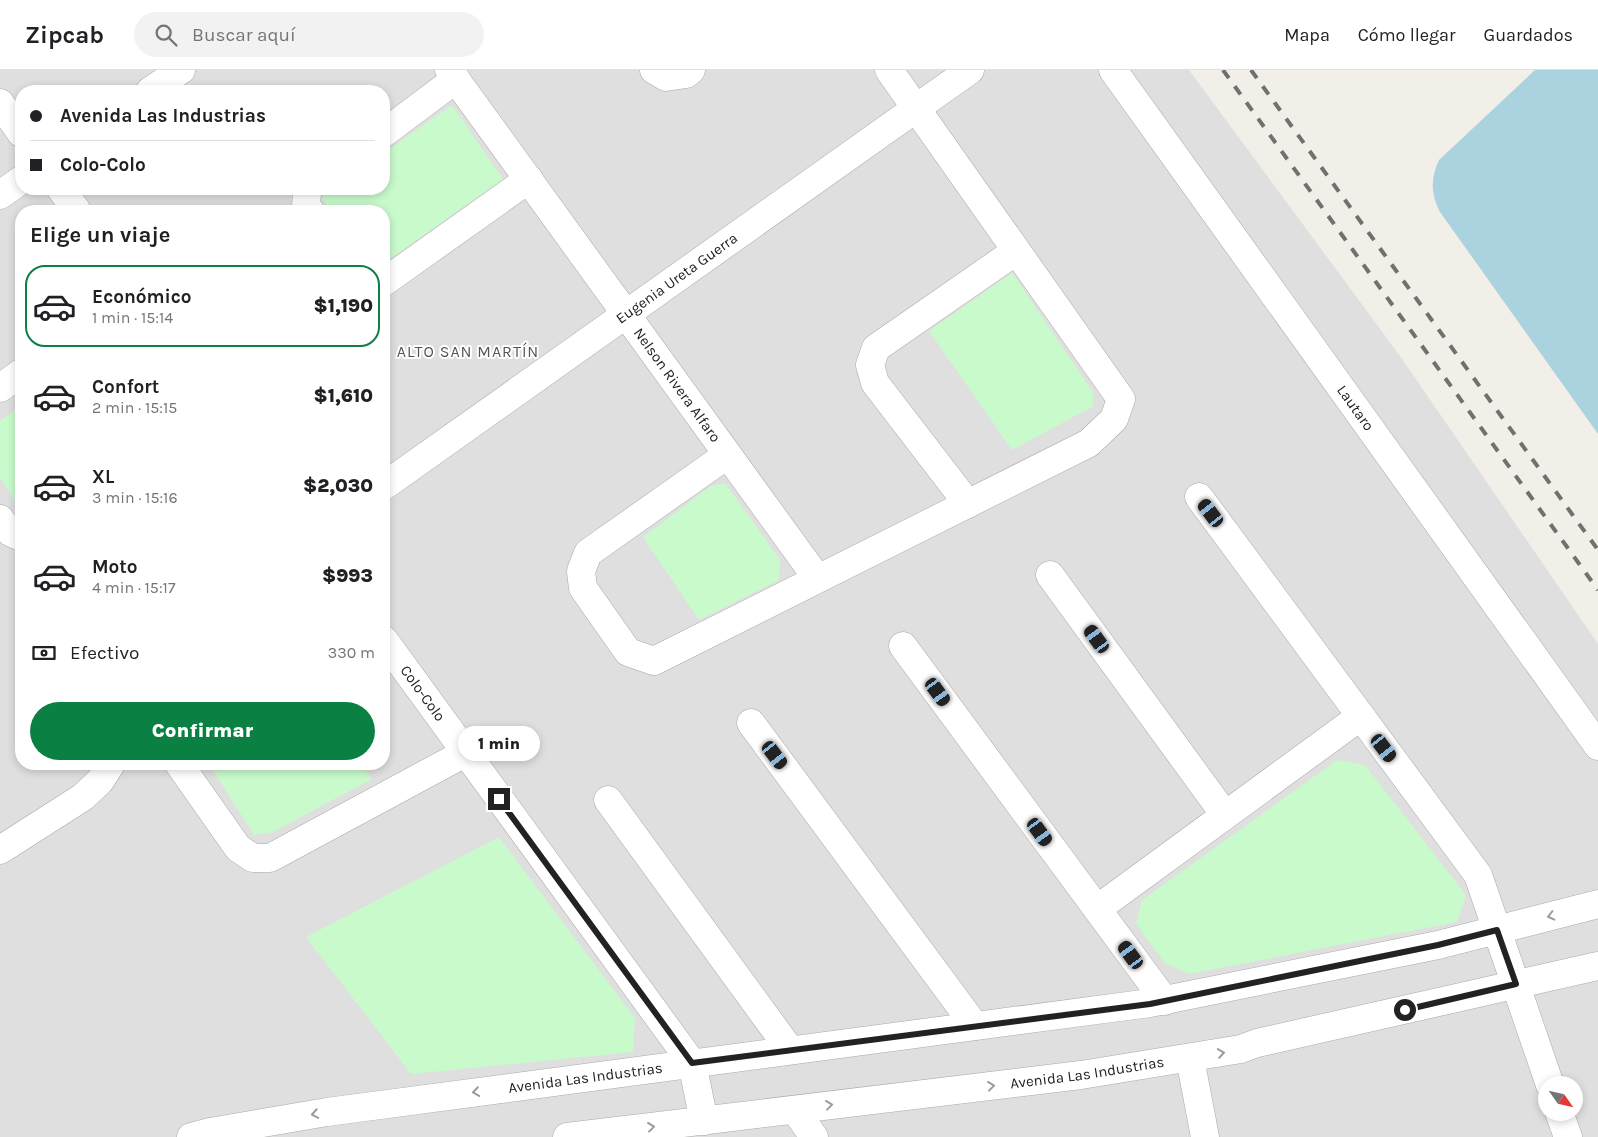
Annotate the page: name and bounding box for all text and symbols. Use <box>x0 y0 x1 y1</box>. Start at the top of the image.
search box <box>134 12 484 57</box>
text: Zipcab <box>25 21 104 49</box>
icon: search <box>152 21 180 49</box>
text: Buscar aquí <box>192 24 296 46</box>
text: Mapa <box>1284 24 1330 46</box>
text: Cómo llegar <box>1358 24 1456 46</box>
text: Guardados <box>1484 24 1573 46</box>
text: Avenida Las Industrias <box>60 105 266 127</box>
text: Colo-Colo <box>60 154 146 176</box>
text: Elige un viaje <box>30 222 170 248</box>
street label: Eugenia Ureta Guerra <box>612 229 741 328</box>
icon: car <box>32 284 77 329</box>
text: Económico <box>92 286 192 308</box>
text: $1,190 <box>313 295 373 317</box>
text: 1 min · 15:14 <box>92 308 173 327</box>
street label: Nelson Rivera Alfaro <box>630 324 725 446</box>
district label: ALTO SAN MARTÍN <box>397 342 539 361</box>
icon: car <box>32 374 77 419</box>
text: Confort <box>92 376 159 398</box>
street label: Lautaro <box>1333 382 1378 434</box>
text: $1,610 <box>313 385 373 407</box>
text: 2 min · 15:15 <box>92 398 177 417</box>
icon: car <box>32 464 77 509</box>
text: XL <box>92 466 114 488</box>
text: $2,030 <box>303 475 373 497</box>
text: 3 min · 15:16 <box>92 488 178 507</box>
car <box>1195 497 1226 529</box>
icon: car <box>32 554 77 599</box>
text: Moto <box>92 556 138 578</box>
text: $993 <box>322 565 373 587</box>
text: 4 min · 15:17 <box>92 578 175 597</box>
car <box>1082 622 1111 656</box>
icon: cash <box>30 639 58 667</box>
text: Efectivo <box>70 642 139 664</box>
text: 330 m <box>328 643 375 662</box>
street label: Colo-Colo <box>396 662 449 725</box>
car <box>923 675 952 709</box>
button: Confirmar <box>30 702 375 760</box>
callout: 1 min <box>458 726 540 762</box>
car <box>1368 732 1399 764</box>
text: 1 min <box>478 734 520 753</box>
car <box>759 739 790 771</box>
route end <box>488 788 510 810</box>
car <box>1025 815 1054 849</box>
one-way arrow <box>1546 910 1555 921</box>
car <box>1116 938 1145 972</box>
route start <box>1394 999 1416 1021</box>
one-way arrow <box>1216 1048 1225 1058</box>
street label: Avenida Las Industrias <box>1009 1053 1165 1092</box>
street label: Avenida Las Industrias <box>507 1059 664 1097</box>
north arrow <box>1538 1076 1582 1121</box>
map controls <box>1538 1076 1583 1121</box>
one-way arrow <box>987 1081 995 1092</box>
one-way arrow <box>472 1086 480 1097</box>
one-way arrow <box>826 1100 834 1111</box>
one-way arrow <box>311 1109 319 1119</box>
one-way arrow <box>647 1122 655 1133</box>

